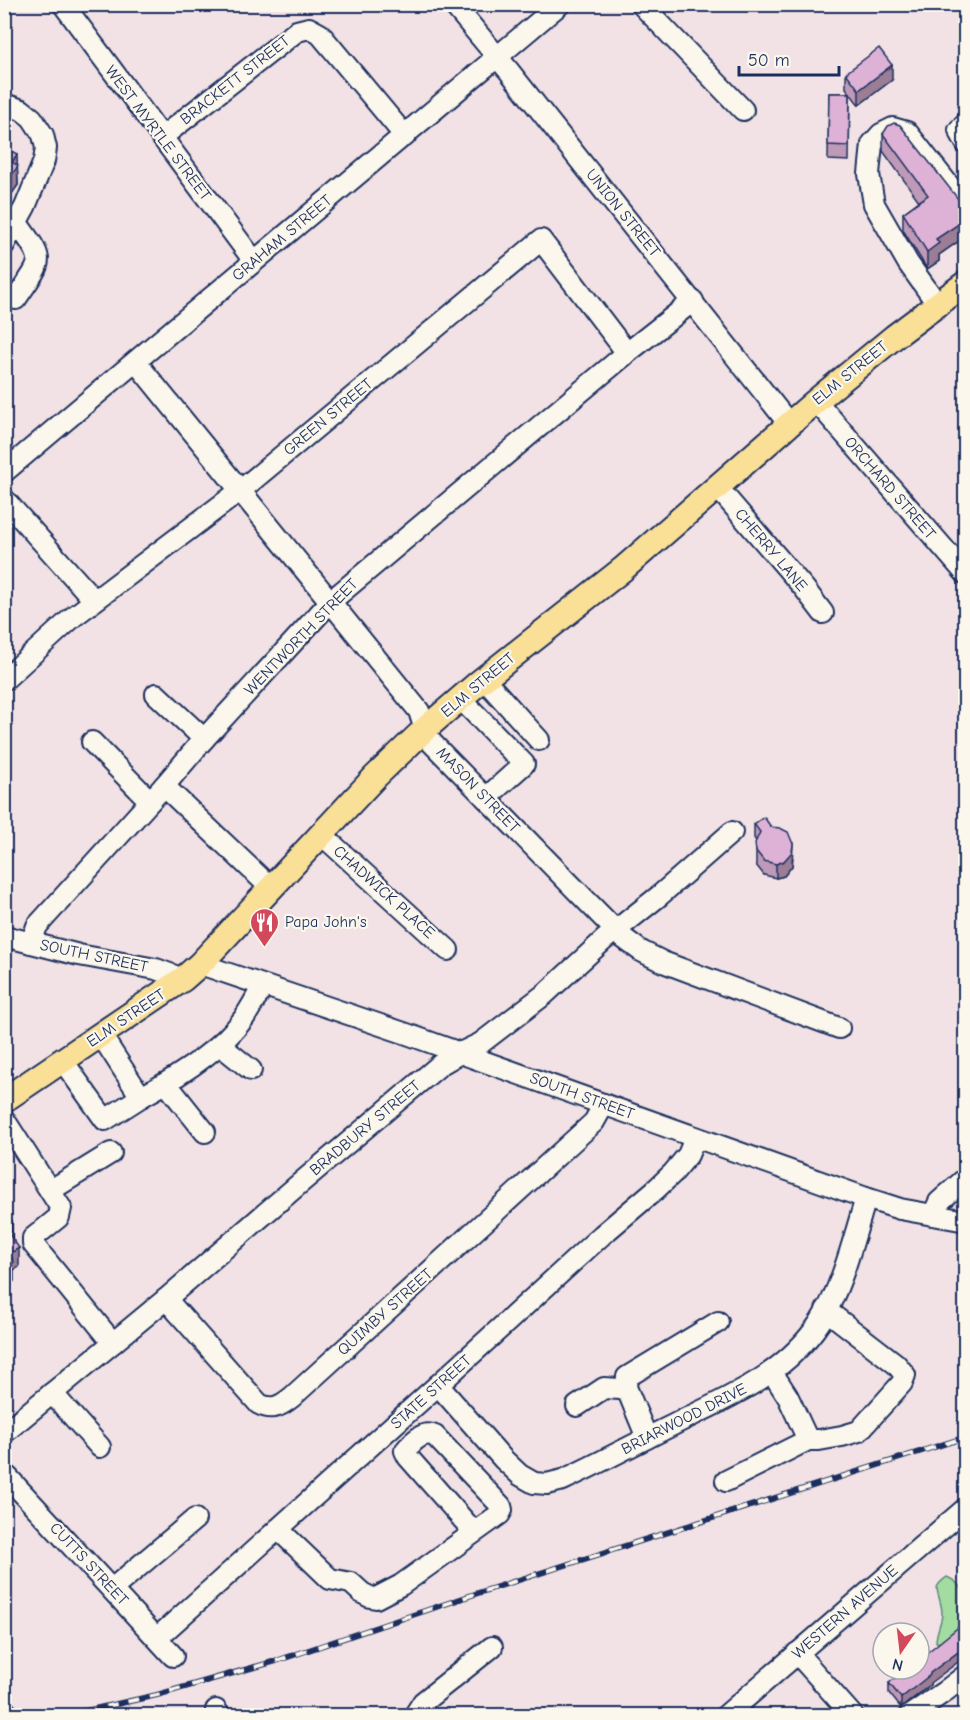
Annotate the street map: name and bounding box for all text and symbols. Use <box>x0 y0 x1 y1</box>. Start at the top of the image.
street label: BRACKETT STREET <box>177 31 294 128</box>
scale bar <box>739 39 840 77</box>
text: 50 m <box>748 50 790 71</box>
street label: WEST MYRTLE STREET <box>101 62 215 205</box>
street label: UNION STREET <box>582 165 664 261</box>
street label: GRAHAM STREET <box>229 191 336 285</box>
street label: ELM STREET <box>809 337 891 409</box>
street label: GREEN STREET <box>280 374 377 459</box>
street label: ORCHARD STREET <box>841 433 940 543</box>
street label: CHERRY LANE <box>731 505 811 595</box>
street label: WENTWORTH STREET <box>241 574 362 699</box>
street label: ELM STREET <box>437 649 519 721</box>
street label: MASON STREET <box>433 743 524 837</box>
street label: CHADWICK PLACE <box>330 842 439 942</box>
restaurant icon: Papa John's <box>248 906 280 948</box>
place label: Papa John's <box>285 913 367 931</box>
street label: SOUTH STREET <box>38 936 150 976</box>
street label: ELM STREET <box>83 985 169 1051</box>
street label: SOUTH STREET <box>527 1069 637 1123</box>
street label: BRADBURY STREET <box>306 1076 424 1179</box>
street label: QUIMBY STREET <box>334 1264 437 1359</box>
street label: STATE STREET <box>387 1351 475 1433</box>
street label: BRIARWOOD DRIVE <box>618 1380 750 1458</box>
street label: CUTTS STREET <box>46 1519 132 1610</box>
street label: WESTERN AVENUE <box>789 1561 902 1663</box>
north arrow <box>871 1621 931 1681</box>
text: N <box>890 1655 905 1675</box>

